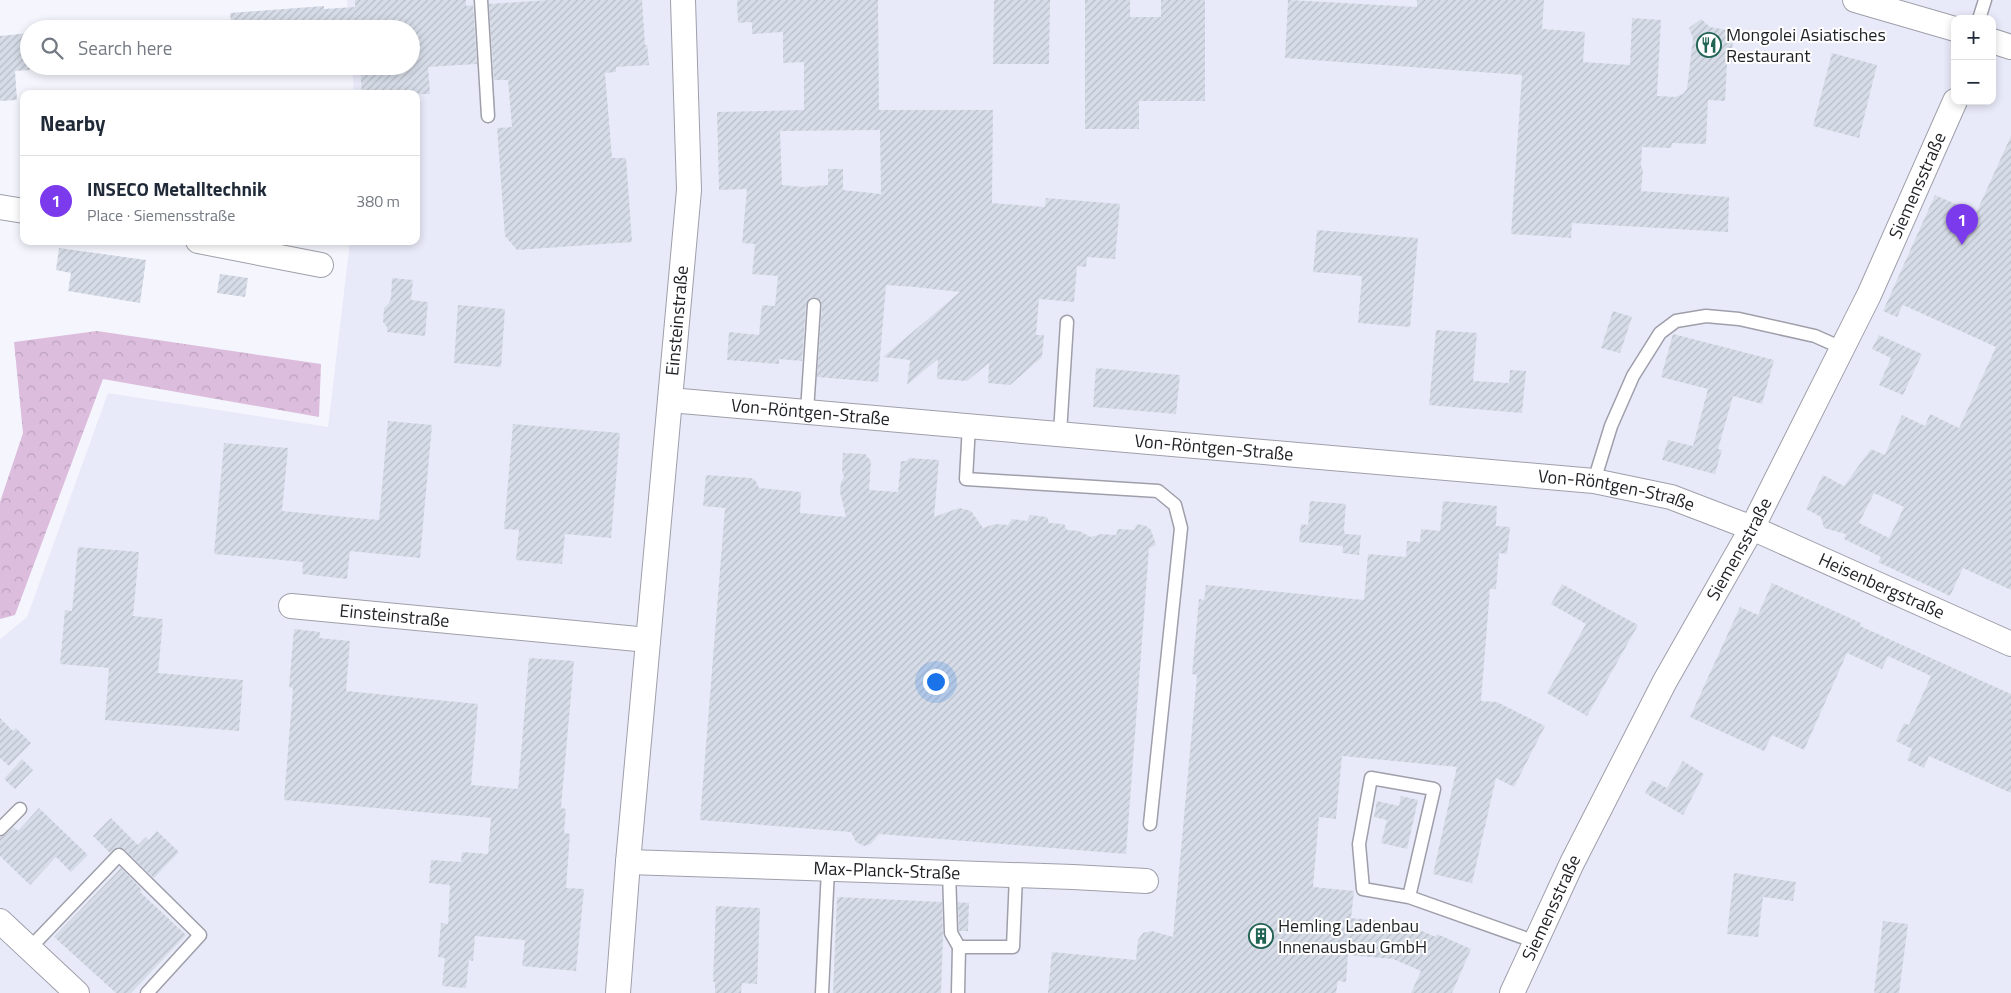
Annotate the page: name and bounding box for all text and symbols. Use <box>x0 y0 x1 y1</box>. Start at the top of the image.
map controls <box>1951 15 1996 105</box>
button: + <box>1951 15 1996 60</box>
search box <box>20 20 420 75</box>
place label: Mongolei Asiatisches Restaurant <box>1726 21 1886 69</box>
restaurant icon: Mongolei Asiatisches Restaurant <box>1696 32 1722 58</box>
text: Search here <box>78 33 172 62</box>
icon: search <box>38 34 66 62</box>
button: − <box>1951 60 1996 105</box>
text: Nearby <box>40 107 105 139</box>
street label: Siemensstraße <box>1882 128 1953 243</box>
text: INSECO Metalltechnik <box>87 174 267 203</box>
text: 1 <box>52 189 60 213</box>
text: 380 m <box>356 189 400 213</box>
text: Place · Siemensstraße <box>87 203 235 227</box>
pin: 1 <box>1946 204 1978 245</box>
street label: Einsteinstraße <box>658 264 695 377</box>
street label: Von-Röntgen-Straße <box>730 391 891 432</box>
street label: Von-Röntgen-Straße <box>1133 427 1295 468</box>
street label: Von-Röntgen-Straße <box>1537 462 1699 518</box>
street label: Siemensstraße <box>1699 493 1778 606</box>
street label: Heisenbergstraße <box>1814 546 1949 626</box>
street label: Einsteinstraße <box>338 597 451 634</box>
your location <box>923 669 949 695</box>
street label: Siemensstraße <box>1515 849 1587 965</box>
street label: Max-Planck-Straße <box>813 854 961 886</box>
place label: Hemling Ladenbau Innenausbau GmbH <box>1278 912 1427 960</box>
building icon: Hemling Ladenbau Innenausbau GmbH <box>1248 923 1274 949</box>

